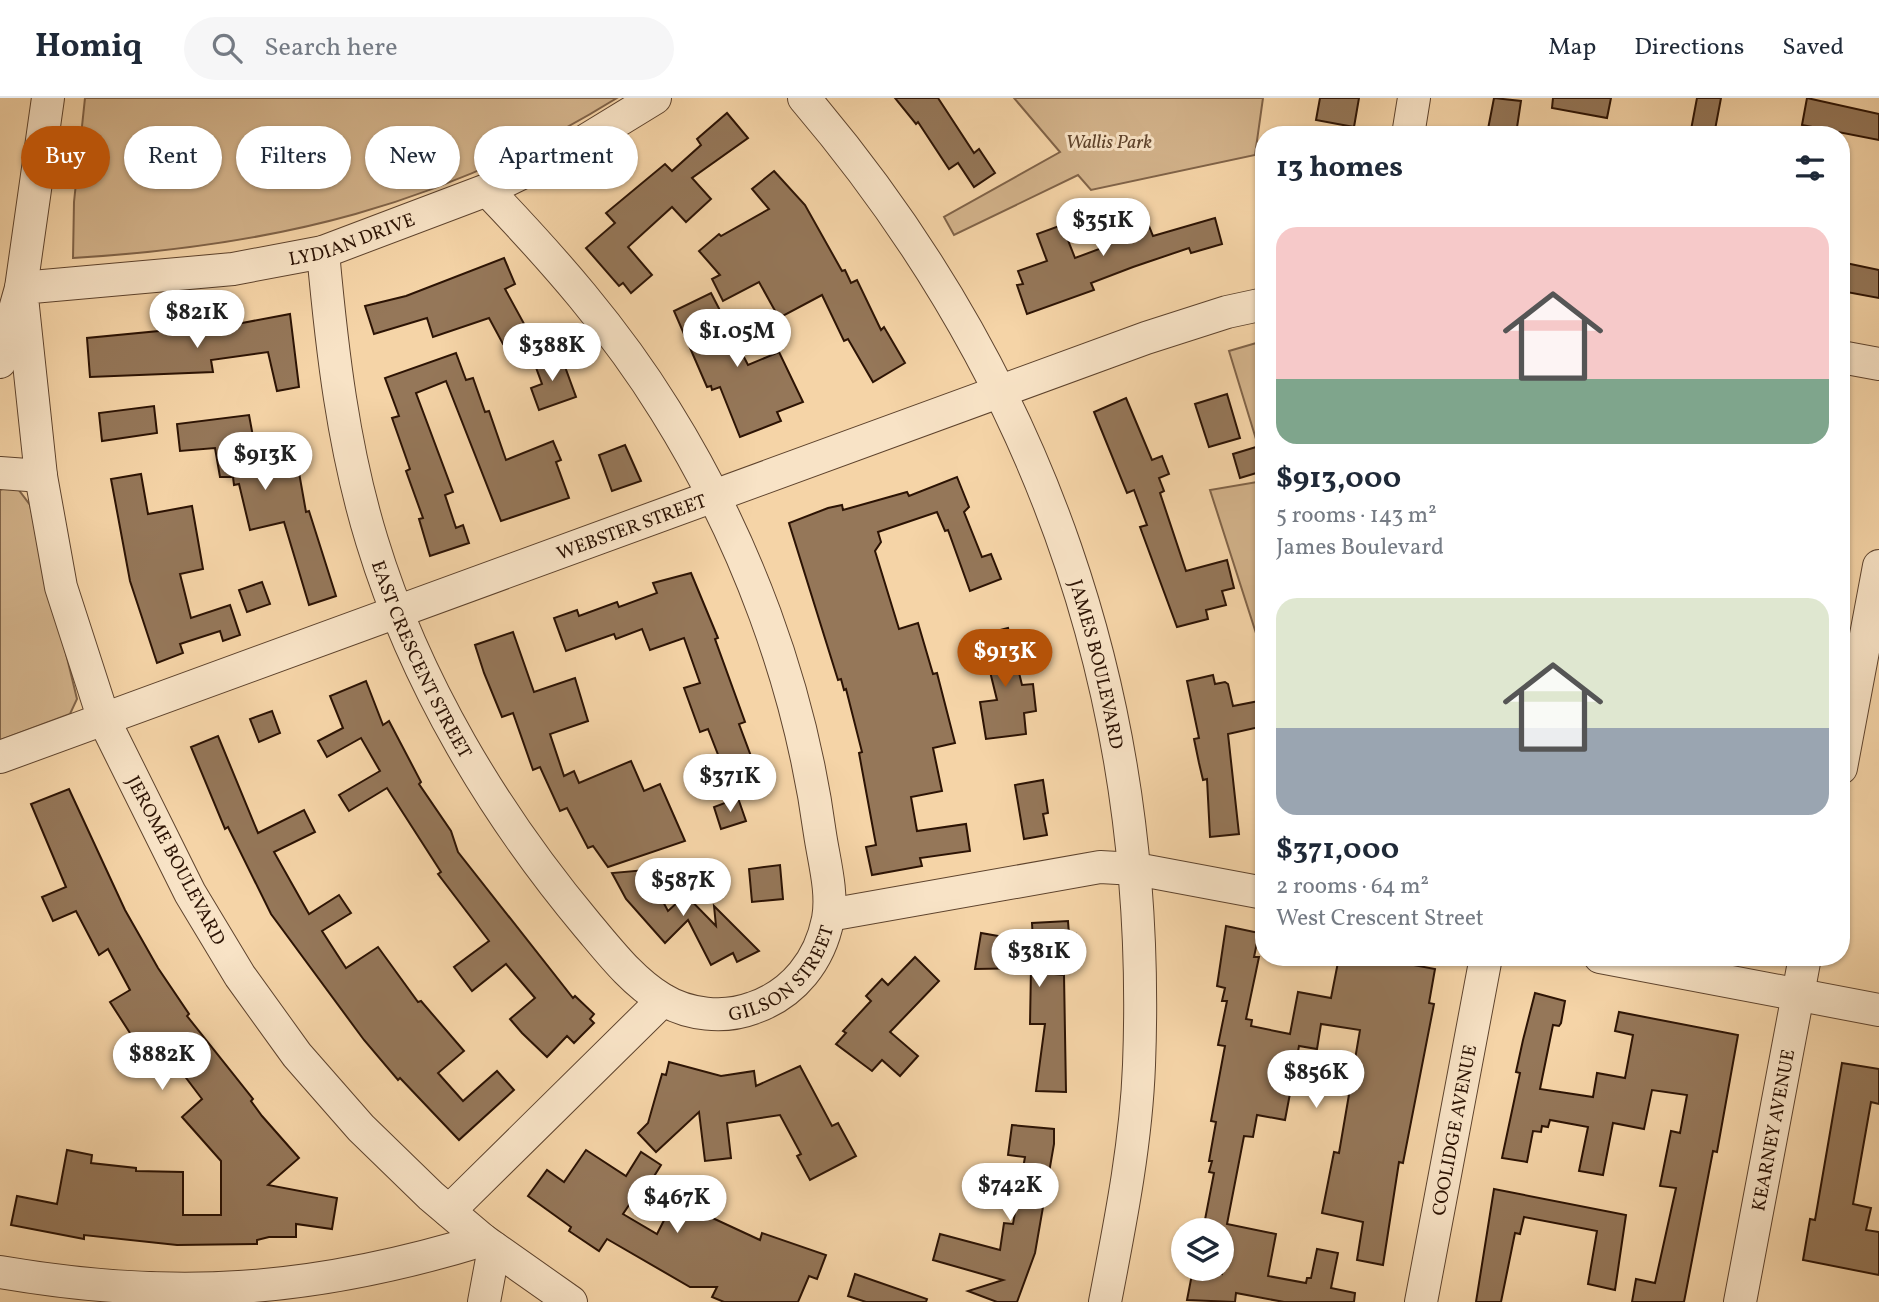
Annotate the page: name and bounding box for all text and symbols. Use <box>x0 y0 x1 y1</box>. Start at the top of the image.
search box <box>184 17 674 80</box>
text: Homiq <box>35 25 142 71</box>
icon: search <box>208 29 246 67</box>
text: Search here <box>264 30 397 66</box>
text: Map <box>1548 31 1596 65</box>
text: Directions <box>1634 31 1744 65</box>
text: Saved <box>1782 31 1844 65</box>
chip: Buy <box>21 126 110 189</box>
chip: Rent <box>124 126 222 189</box>
chip: Filters <box>236 126 351 189</box>
chip: New <box>365 126 460 189</box>
chip: Apartment <box>474 126 638 189</box>
park label: Wallis Park <box>1066 130 1152 156</box>
text: 13 homes <box>1276 147 1403 189</box>
icon: filters <box>1791 149 1829 187</box>
pin: $351K <box>1054 198 1152 258</box>
text: $351K <box>1072 205 1134 237</box>
street label: LYDIAN DRIVE <box>287 207 419 273</box>
icon: home <box>1490 273 1616 399</box>
pin: $821K <box>148 290 246 350</box>
text: $821K <box>166 297 229 329</box>
pin: $1.05M <box>680 310 794 369</box>
text: $1.05M <box>699 316 775 348</box>
pin: $388K <box>503 324 601 383</box>
text: $388K <box>519 330 585 362</box>
pin: $913K <box>216 432 314 492</box>
text: $913K <box>233 439 297 471</box>
text: $913,000 <box>1276 458 1401 500</box>
street label: WEBSTER STREET <box>553 489 710 567</box>
text: 5 rooms · 143 m² <box>1276 500 1437 532</box>
text: James Boulevard <box>1276 532 1444 564</box>
street label: EAST CRESCENT STREET <box>364 557 477 764</box>
street label: JAMES BOULEVARD <box>1062 577 1129 752</box>
pin: $913K <box>956 630 1054 689</box>
text: $913K <box>973 636 1037 668</box>
icon: home <box>1490 644 1616 770</box>
pin: $371K <box>681 754 779 814</box>
text: $371K <box>699 761 761 793</box>
street label: JEROME BOULEVARD <box>120 772 231 950</box>
text: $371,000 <box>1276 829 1399 871</box>
pin: $587K <box>634 858 732 918</box>
text: $587K <box>651 865 715 897</box>
text: 2 rooms · 64 m² <box>1276 871 1429 903</box>
text: West Crescent Street <box>1276 903 1484 935</box>
street label: GILSON STREET <box>727 923 841 1029</box>
pin: $381K <box>990 930 1088 989</box>
text: $381K <box>1008 936 1071 968</box>
pin: $882K <box>113 1032 211 1092</box>
text: $882K <box>129 1039 195 1071</box>
street label: COOLIDGE AVENUE <box>1427 1043 1484 1218</box>
street label: KEARNEY AVENUE <box>1746 1047 1802 1214</box>
pin: $856K <box>1267 1051 1365 1110</box>
text: $856K <box>1283 1057 1349 1089</box>
pin: $742K <box>961 1164 1059 1223</box>
text: $742K <box>978 1170 1042 1202</box>
pin: $467K <box>628 1176 726 1235</box>
text: $467K <box>644 1182 710 1214</box>
map controls <box>1171 1218 1234 1281</box>
button: layers <box>1171 1218 1234 1281</box>

